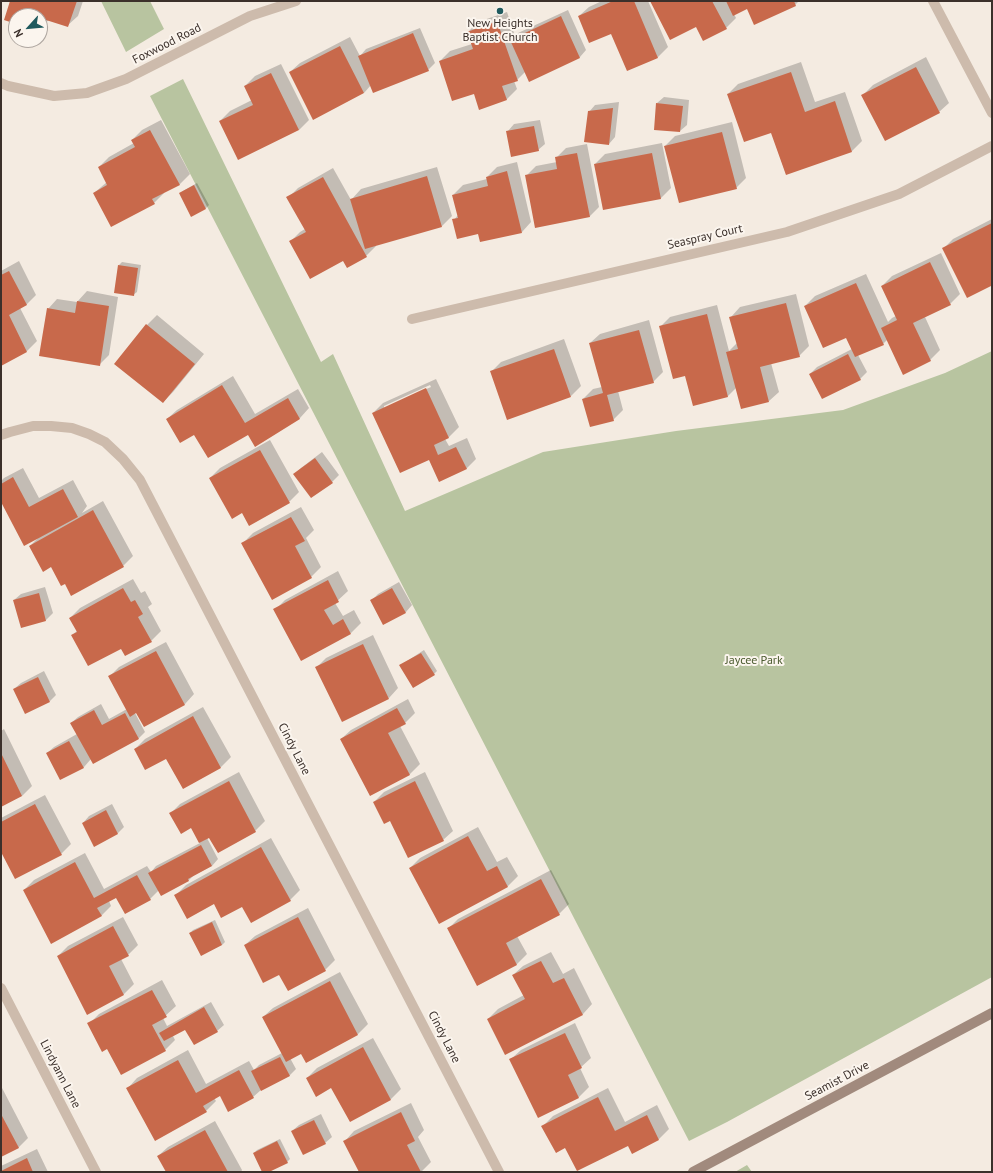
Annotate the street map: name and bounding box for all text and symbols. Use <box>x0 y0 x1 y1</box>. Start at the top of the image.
marker: New Heights Baptist Church <box>495 6 505 16</box>
north arrow <box>8 8 48 48</box>
place label: New Heights Baptist Church <box>463 17 537 45</box>
street label: Foxwood Road <box>130 21 204 67</box>
text: N <box>10 27 26 39</box>
street label: Seaspray Court <box>666 221 744 253</box>
park label: Jaycee Park <box>725 654 783 668</box>
street label: Cindy Lane <box>275 721 313 777</box>
street label: Cindy Lane <box>425 1009 463 1065</box>
street label: Lindyann Lane <box>37 1037 83 1111</box>
street label: Seamist Drive <box>802 1058 872 1104</box>

